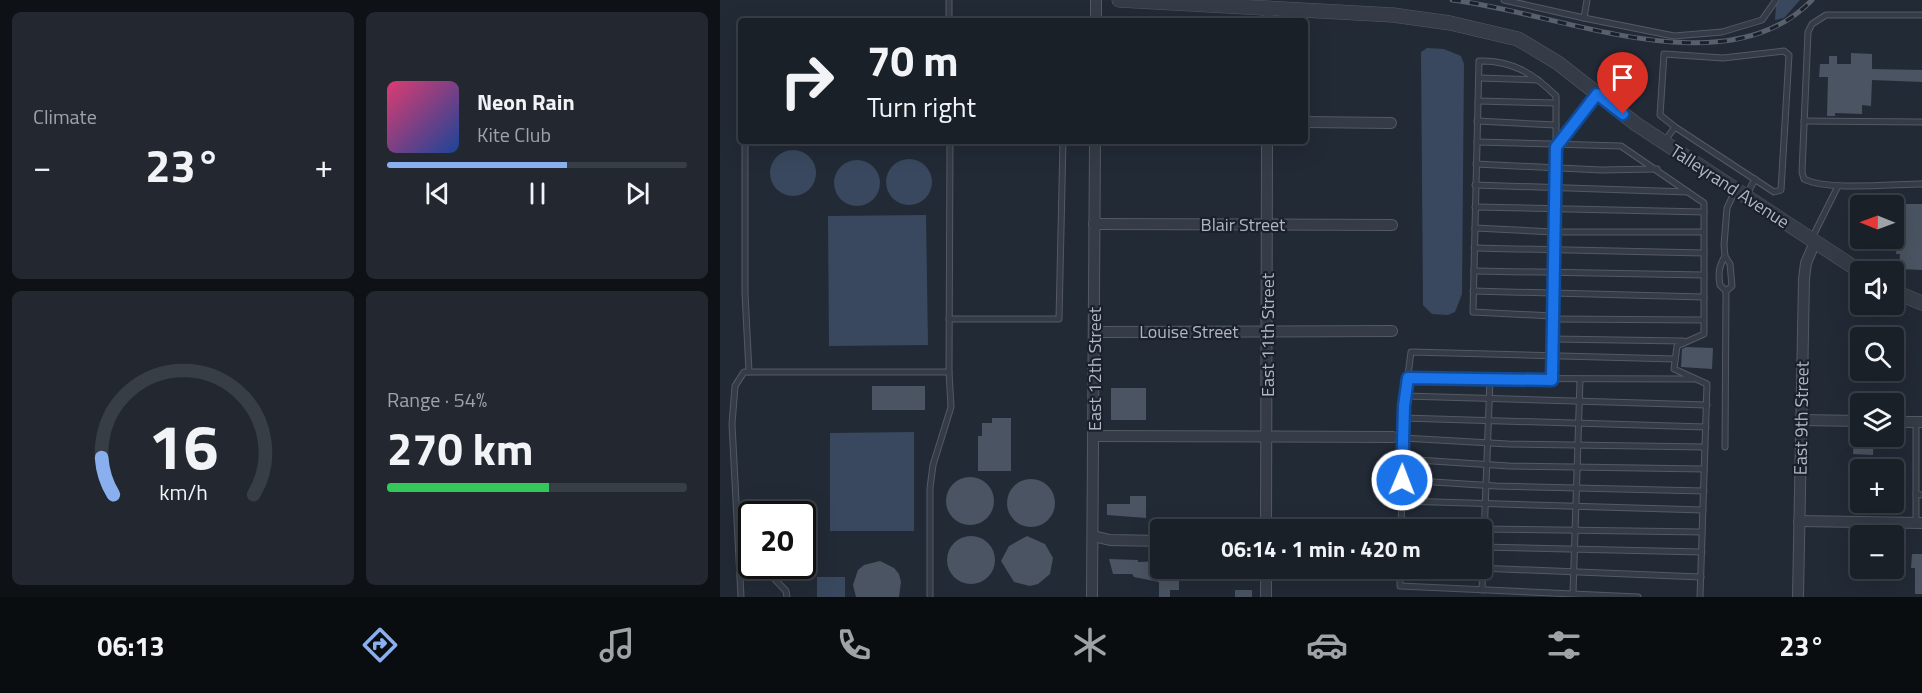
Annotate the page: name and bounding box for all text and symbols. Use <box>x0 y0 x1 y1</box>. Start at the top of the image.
text: 70 m <box>867 28 959 92</box>
icon: right <box>768 42 846 120</box>
pin <box>1597 52 1648 114</box>
icon: arrive <box>1606 61 1639 94</box>
text: Neon Rain <box>477 85 575 119</box>
text: Turn right <box>867 86 976 127</box>
text: Climate <box>33 101 97 132</box>
text: Kite Club <box>477 119 551 150</box>
text: 23° <box>145 131 221 199</box>
street label: Talleyrand Avenue <box>1665 137 1795 235</box>
text: − <box>33 141 51 191</box>
text: + <box>315 141 333 191</box>
icon: previous <box>421 177 454 210</box>
icon: pause <box>521 177 554 210</box>
icon: next <box>621 177 654 210</box>
north arrow <box>1850 195 1904 249</box>
map controls <box>1850 195 1904 579</box>
street label: Blair Street <box>1201 211 1286 238</box>
button: sound <box>1850 261 1904 315</box>
street label: East 11th Street <box>1254 272 1281 397</box>
street label: East 12th Street <box>1081 306 1108 431</box>
street label: Louise Street <box>1139 318 1239 345</box>
button: search <box>1850 327 1904 381</box>
street label: East 9th Street <box>1787 360 1816 475</box>
text: Range · 54% <box>387 384 487 415</box>
button: layers <box>1850 393 1904 447</box>
text: 16 <box>148 398 218 493</box>
text: 270 km <box>387 414 533 482</box>
position arrow <box>1370 448 1434 512</box>
button: + <box>1850 459 1904 513</box>
text: km/h <box>159 476 207 508</box>
speed limit sign: 20 <box>738 501 816 579</box>
button: − <box>1850 525 1904 579</box>
text: 06:14 · 1 min · 420 m <box>1221 532 1421 566</box>
icon: directions <box>359 624 401 666</box>
icon: music <box>596 624 638 666</box>
icon: phone <box>833 624 875 666</box>
icon: climate <box>1069 624 1111 666</box>
icon: car <box>1306 624 1348 666</box>
icon: filters <box>1543 624 1585 666</box>
text: 06:13 <box>97 625 165 666</box>
text: 23° <box>1779 625 1825 666</box>

